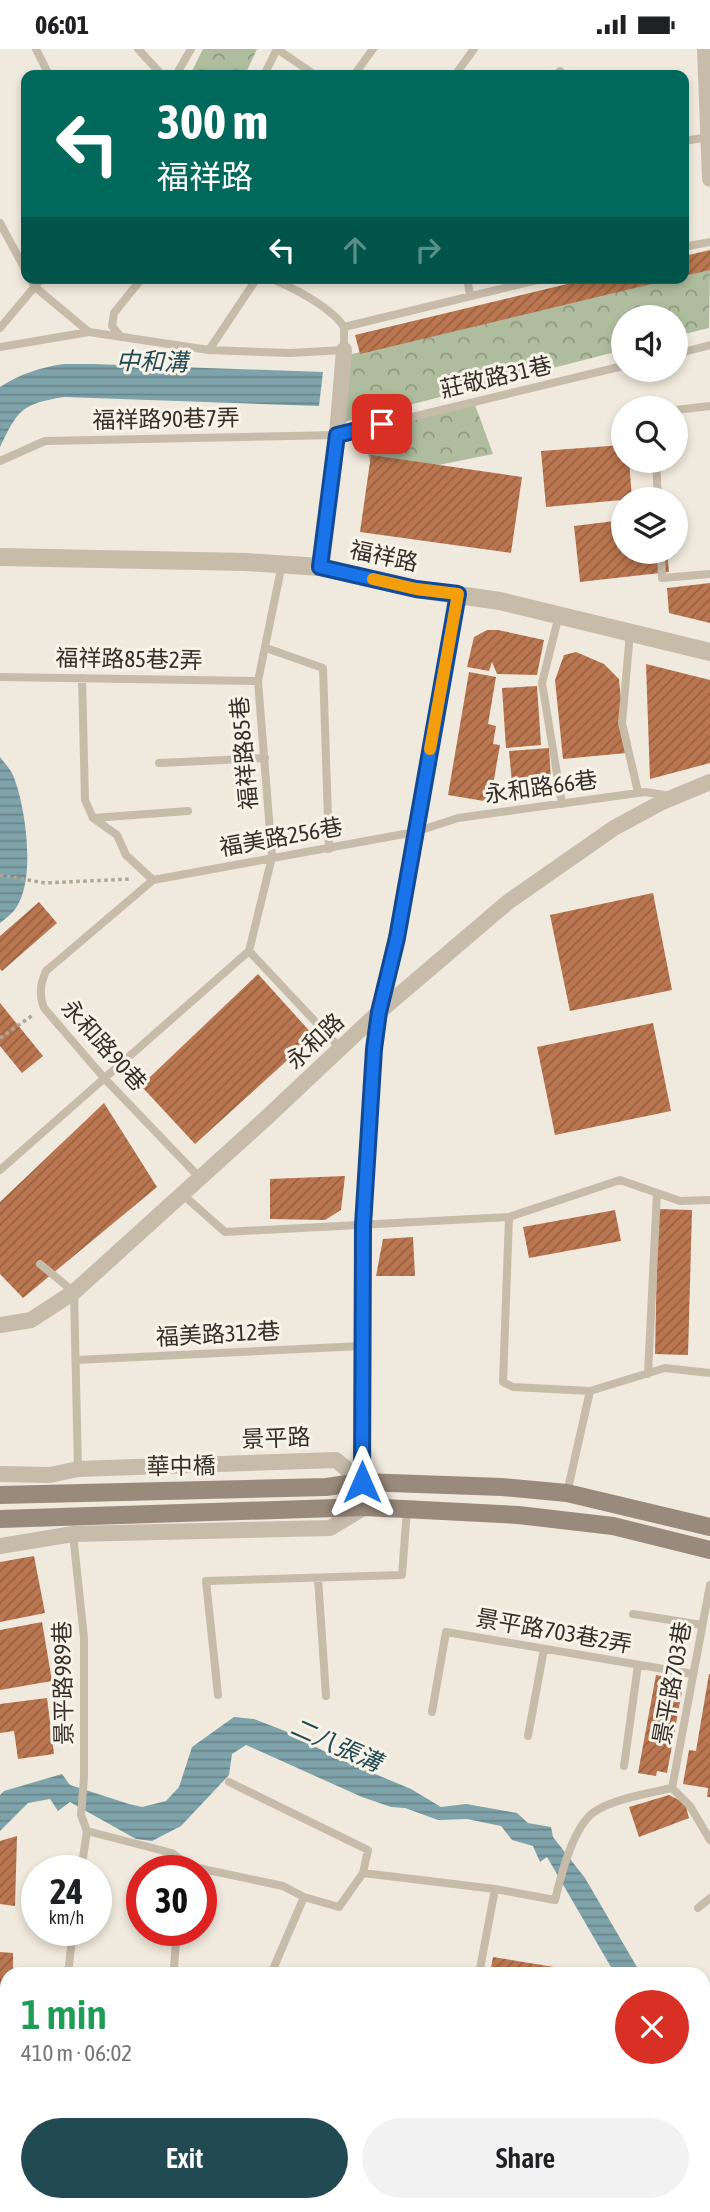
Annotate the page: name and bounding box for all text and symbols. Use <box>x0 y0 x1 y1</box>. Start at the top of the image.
text: 06:01 <box>35 10 89 40</box>
text: 300 m <box>157 93 268 149</box>
icon: left <box>42 98 133 189</box>
text: 福祥路 <box>157 158 253 195</box>
icon: left <box>263 231 301 269</box>
icon: ahead <box>336 231 374 269</box>
icon: right <box>409 231 447 269</box>
map controls <box>611 305 688 564</box>
button: sound <box>611 305 688 382</box>
water label: 中和溝 <box>116 347 191 376</box>
street label: 莊敬路31巷 <box>438 352 554 402</box>
pin <box>352 394 412 454</box>
button: search <box>611 396 688 473</box>
street label: 福祥路90巷7弄 <box>92 405 240 433</box>
icon: arrive <box>363 405 401 443</box>
button: layers <box>611 487 688 564</box>
street label: 福祥路 <box>348 536 420 576</box>
street label: 福祥路85巷2弄 <box>55 645 203 673</box>
street label: 福祥路85巷 <box>226 695 262 811</box>
street label: 永和路66巷 <box>483 766 599 808</box>
street label: 福美路256巷 <box>217 813 345 861</box>
street label: 永和路90巷 <box>56 994 152 1096</box>
street label: 永和路 <box>281 1008 349 1074</box>
street label: 福美路312巷 <box>155 1318 281 1350</box>
street label: 景平路 <box>241 1424 311 1452</box>
position arrow <box>325 1445 399 1519</box>
street label: 華中橋 <box>146 1452 216 1480</box>
street label: 景平路703巷2弄 <box>474 1604 634 1658</box>
street label: 景平路703巷 <box>648 1619 696 1747</box>
street label: 景平路989巷 <box>49 1621 77 1745</box>
water label: 二八張溝 <box>287 1713 388 1778</box>
speed limit sign: 30 <box>126 1855 217 1946</box>
text: 24 <box>50 1871 83 1911</box>
text: km/h <box>49 1907 84 1928</box>
text: 1 min <box>21 1990 107 2038</box>
button: close <box>615 1990 689 2064</box>
text: 410 m · 06:02 <box>21 2040 132 2066</box>
button: Exit <box>21 2118 348 2198</box>
button: Share <box>362 2118 689 2198</box>

